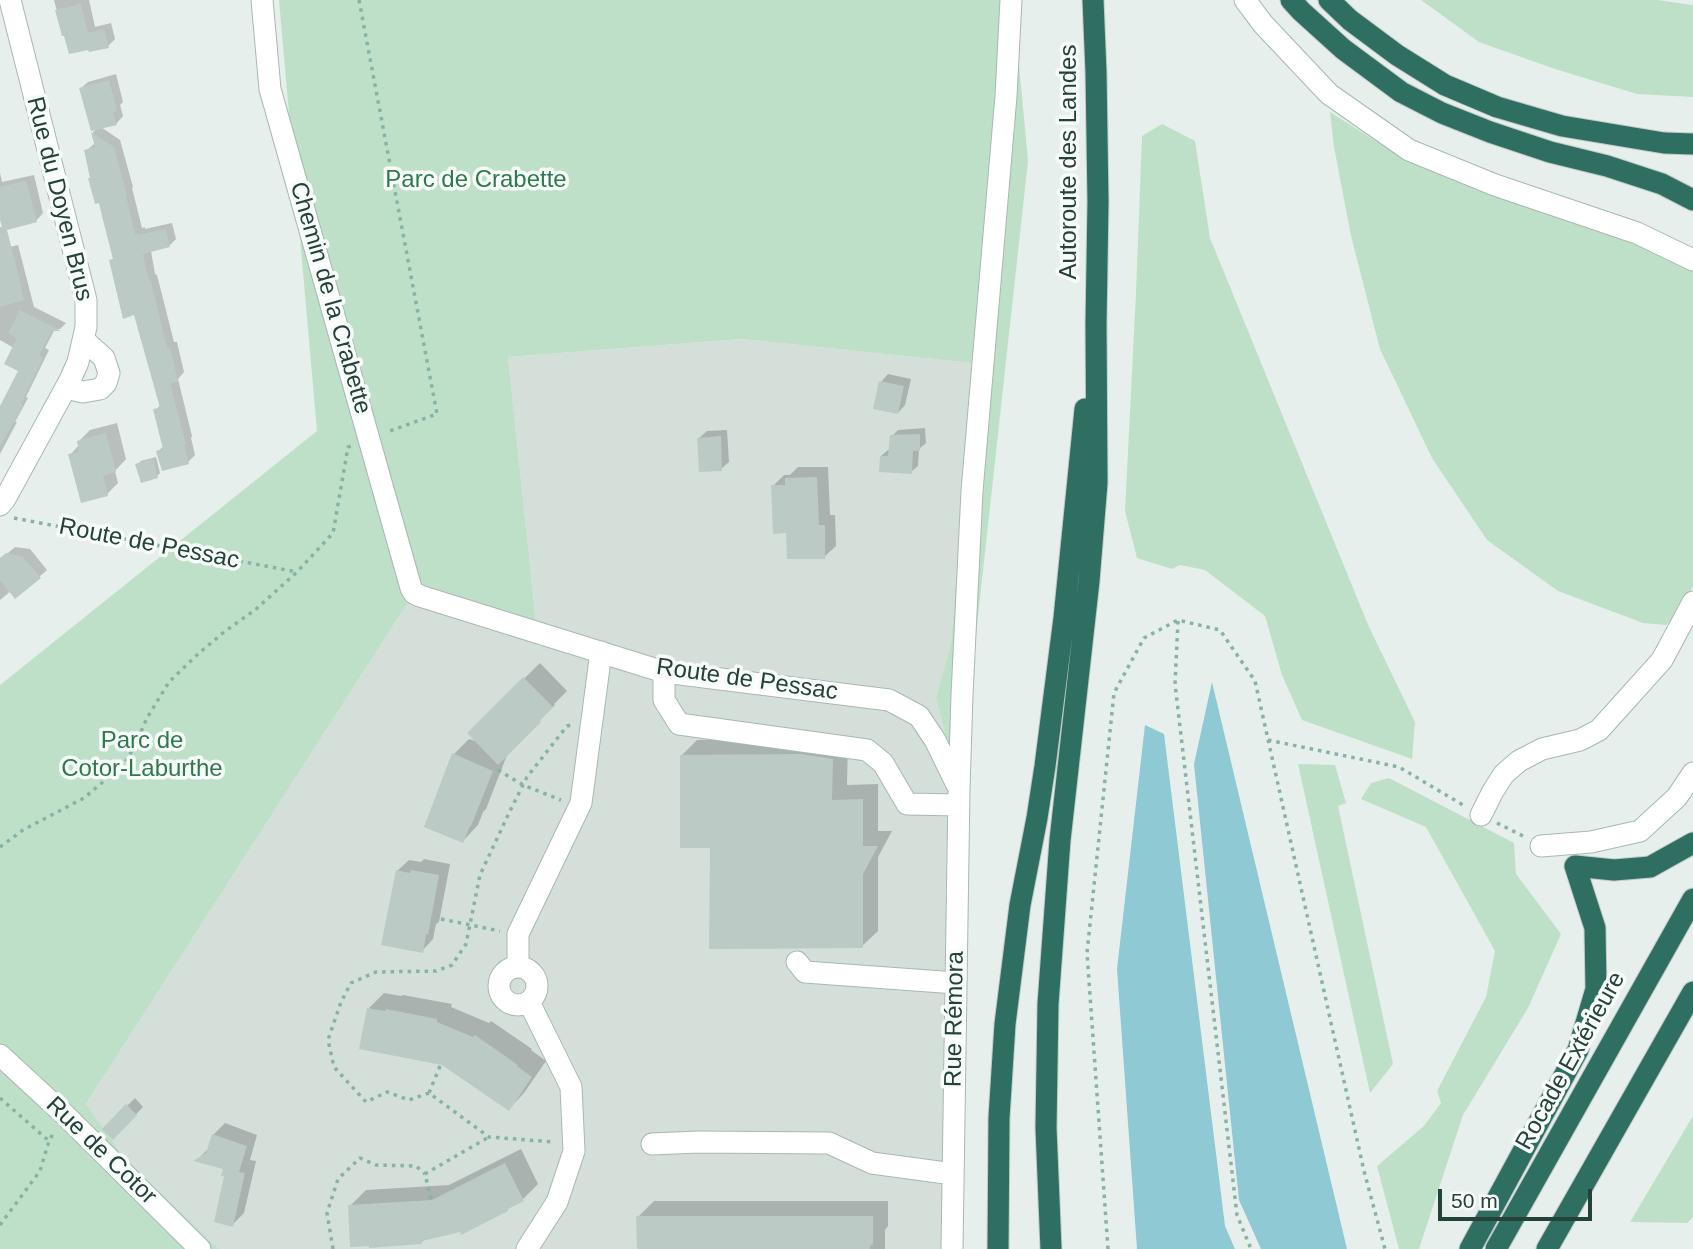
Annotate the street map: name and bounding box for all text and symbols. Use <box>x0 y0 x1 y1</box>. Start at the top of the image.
street label: Autoroute des Landes <box>1055 45 1083 279</box>
street label: Rue du Doyen Brus <box>20 94 98 304</box>
park label: Parc de Crabette <box>385 166 567 194</box>
street label: Chemin de la Crabette <box>283 179 377 417</box>
street label: Route de Pessac <box>57 512 241 576</box>
street label: Route de Pessac <box>654 653 840 707</box>
park label: Parc de Cotor-Laburthe <box>61 727 223 783</box>
street label: Rue Rémora <box>939 951 971 1087</box>
street label: Rocade Extérieure <box>1510 967 1632 1155</box>
street label: Rue de Cotor <box>40 1091 162 1211</box>
scale bar <box>1441 1176 1595 1220</box>
text: 50 m <box>1451 1189 1498 1212</box>

